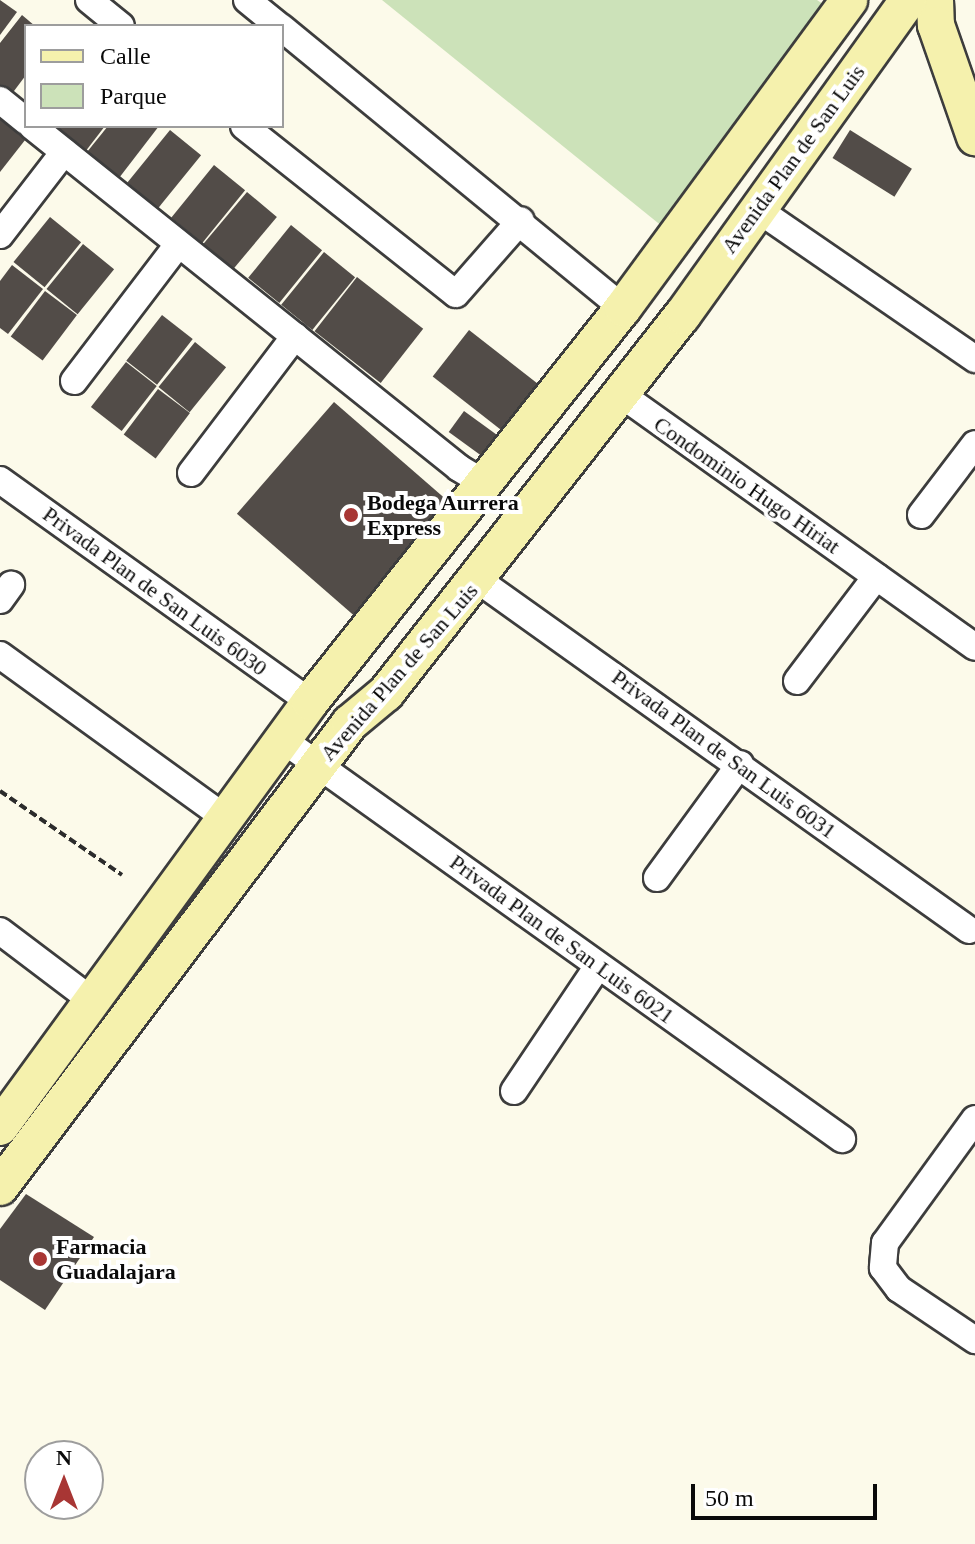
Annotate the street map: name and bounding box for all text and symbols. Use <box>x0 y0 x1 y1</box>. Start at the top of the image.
legend <box>24 24 284 128</box>
text: Calle <box>100 43 151 69</box>
street label: Avenida Plan de San Luis <box>716 59 870 259</box>
text: Parque <box>100 83 167 109</box>
street label: Condominio Hugo Hiriat <box>649 411 845 559</box>
place label: Bodega Aurrera Express <box>367 489 520 540</box>
street label: Privada Plan de San Luis 6030 <box>38 501 272 681</box>
marker: Bodega Aurrera Express <box>342 506 360 524</box>
street label: Avenida Plan de San Luis <box>315 578 483 766</box>
street label: Privada Plan de San Luis 6031 <box>607 664 841 844</box>
street label: Privada Plan de San Luis 6021 <box>445 849 679 1029</box>
place label: Farmacia Guadalajara <box>56 1233 176 1284</box>
marker: Farmacia Guadalajara <box>31 1250 49 1268</box>
north arrow <box>24 1440 104 1520</box>
text: N <box>56 1445 72 1470</box>
scale bar <box>695 1468 881 1518</box>
text: 50 m <box>705 1485 754 1511</box>

